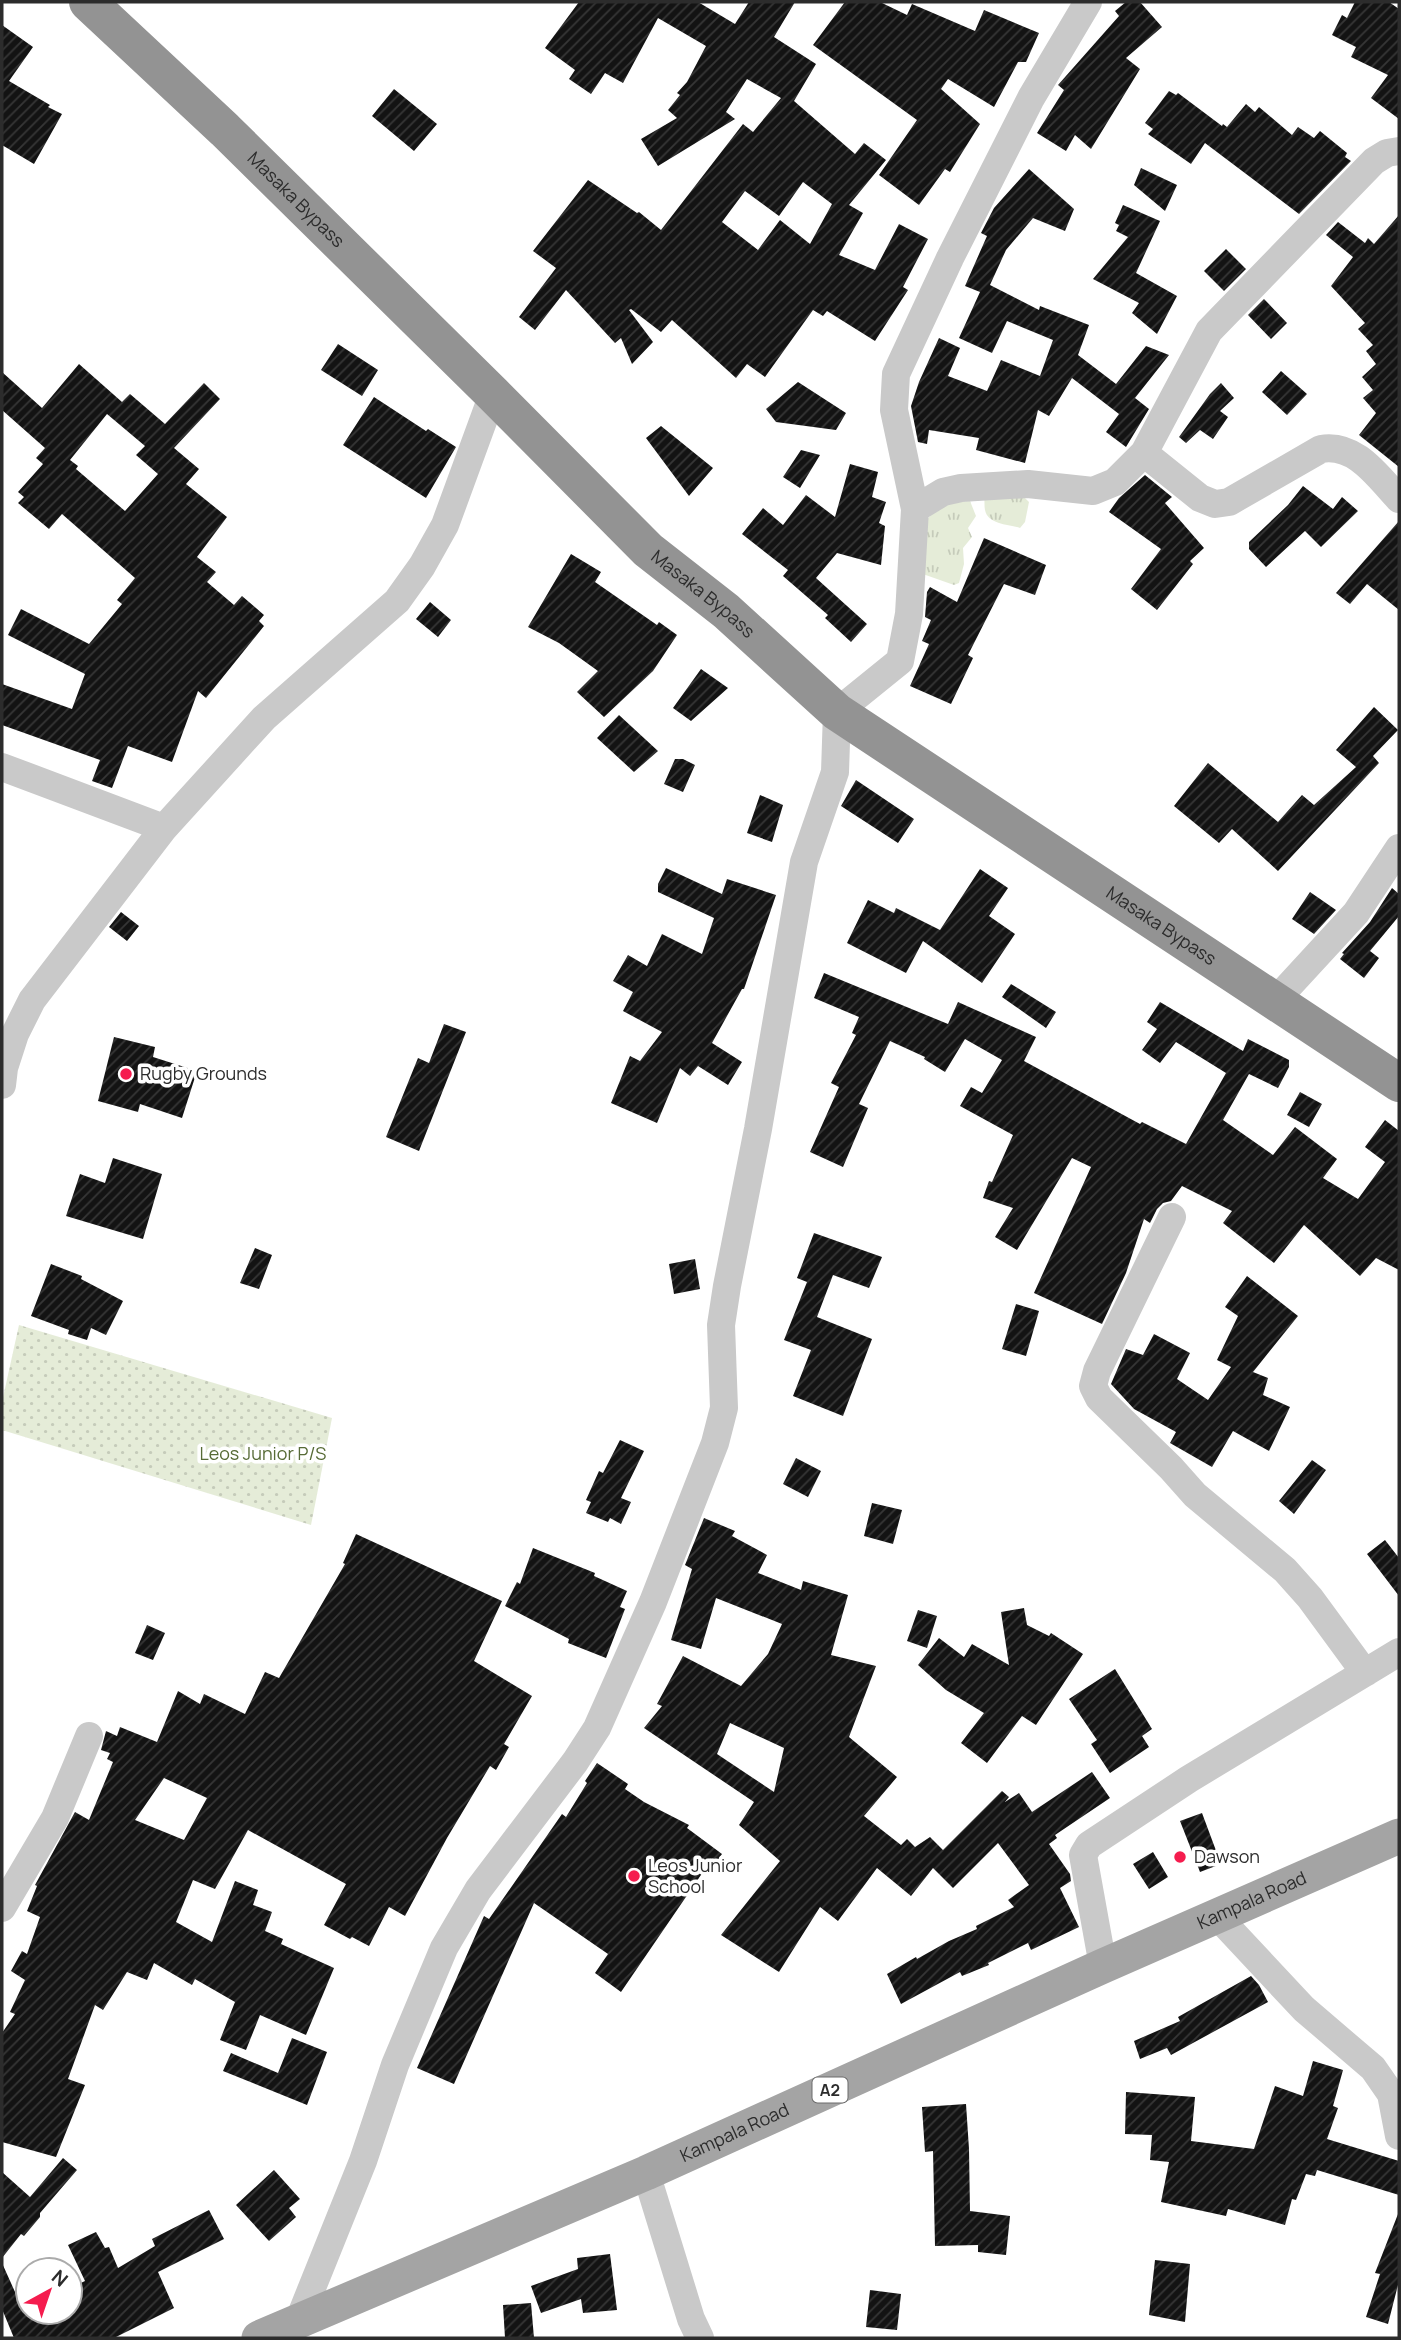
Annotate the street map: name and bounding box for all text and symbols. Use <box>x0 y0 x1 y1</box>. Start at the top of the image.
street label: Masaka Bypass <box>243 146 350 252</box>
street label: Masaka Bypass <box>647 544 761 643</box>
street label: Masaka Bypass <box>1102 880 1221 970</box>
place label: Rugby Grounds <box>140 1061 267 1085</box>
marker: Rugby Grounds <box>118 1066 134 1082</box>
park label: Leos Junior P/S <box>200 1441 326 1465</box>
place label: Dawson <box>1194 1844 1260 1868</box>
marker: Dawson <box>1172 1849 1188 1865</box>
place label: Leos Junior School <box>648 1853 743 1898</box>
street label: Kampala Road <box>1193 1865 1310 1934</box>
marker: Leos Junior School <box>626 1868 642 1884</box>
road number: A2 <box>812 2078 848 2102</box>
street label: Kampala Road <box>676 2097 793 2167</box>
north arrow <box>14 2256 84 2326</box>
text: N <box>46 2264 74 2292</box>

